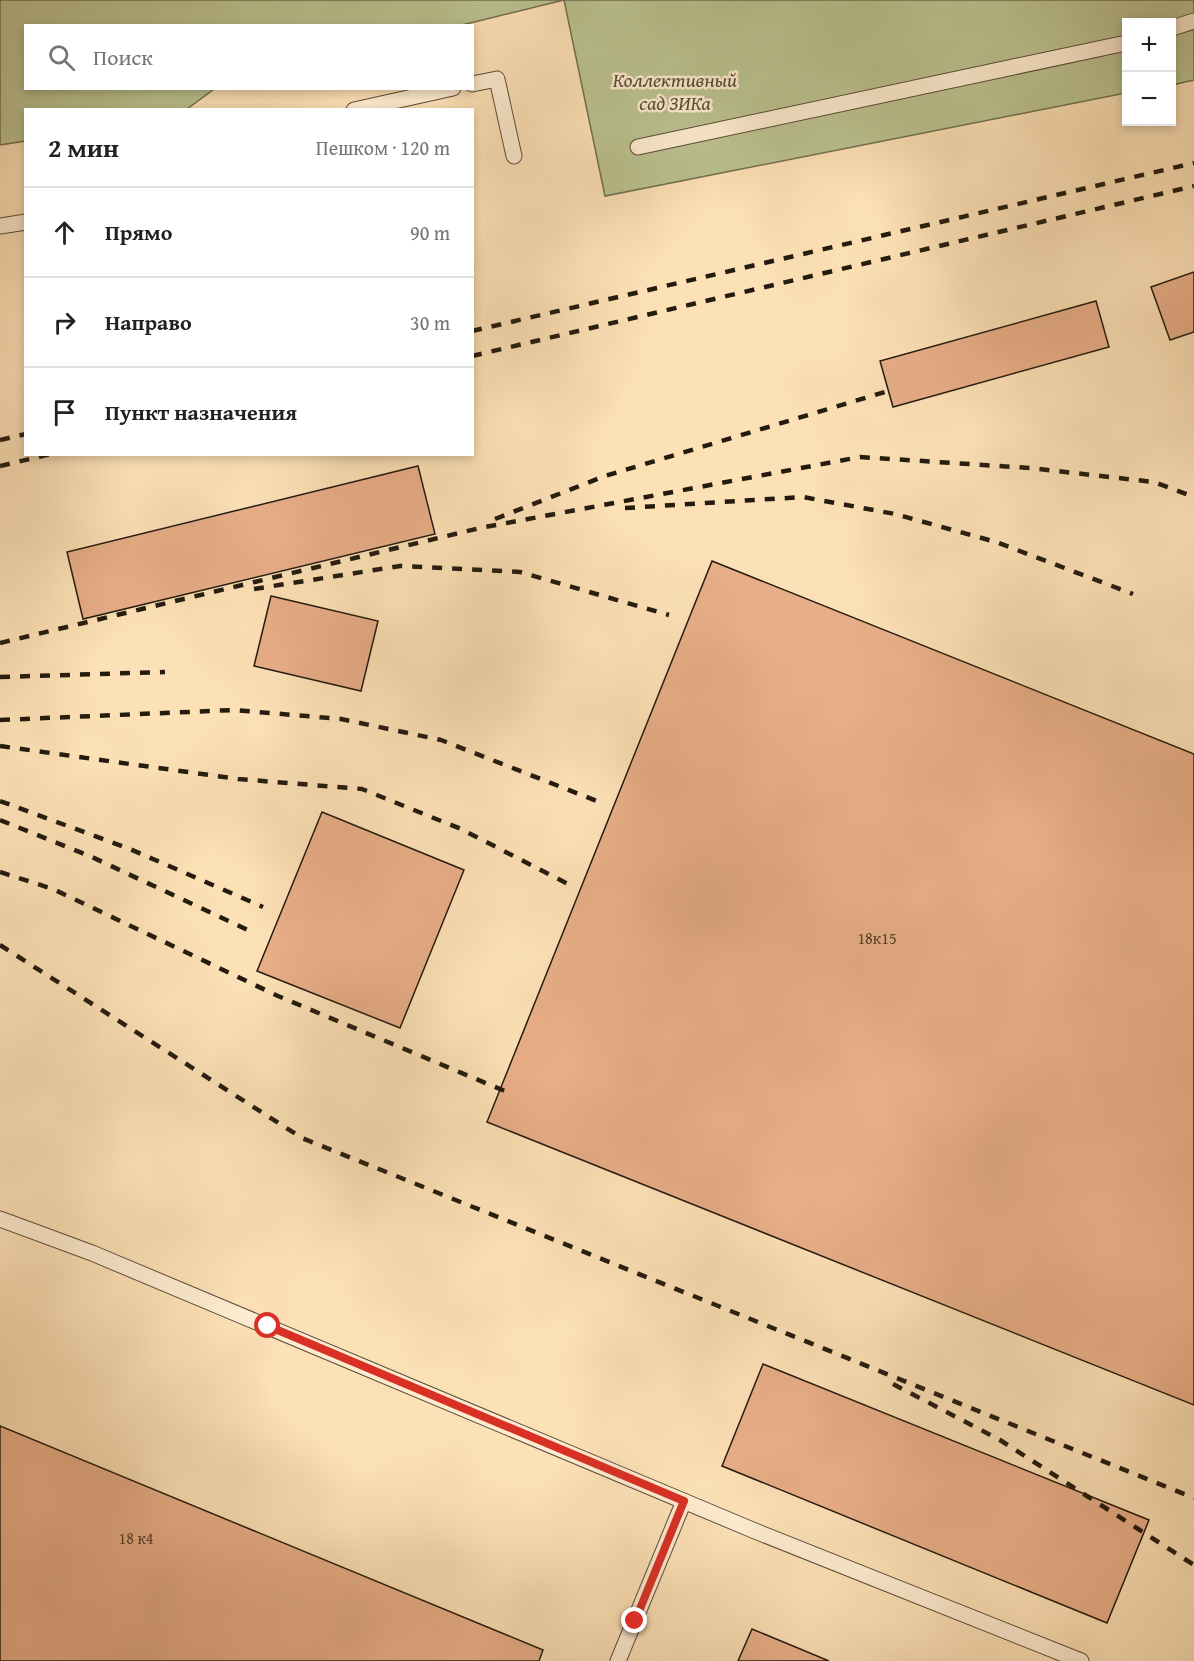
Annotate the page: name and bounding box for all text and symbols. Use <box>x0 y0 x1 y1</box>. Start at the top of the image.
map controls <box>1122 18 1176 126</box>
button: + <box>1122 18 1176 72</box>
search box <box>24 24 474 90</box>
icon: search <box>45 41 78 74</box>
text: Поиск <box>93 41 153 73</box>
park label: Коллективный сад ЗИКа <box>613 65 737 117</box>
button: − <box>1122 72 1176 126</box>
text: 2 мин <box>48 128 119 167</box>
text: Пешком · 120 m <box>316 133 450 162</box>
icon: ahead <box>48 216 81 249</box>
text: Прямо <box>105 216 172 248</box>
text: 90 m <box>410 218 450 247</box>
icon: right <box>48 306 81 339</box>
text: Направо <box>105 306 192 338</box>
text: 30 m <box>410 308 450 337</box>
icon: arrive <box>48 396 81 429</box>
text: Пункт назначения <box>105 396 297 428</box>
house number: 18к15 <box>857 926 897 950</box>
route start <box>254 1312 280 1338</box>
house number: 18 к4 <box>118 1526 154 1550</box>
route end <box>621 1607 647 1633</box>

